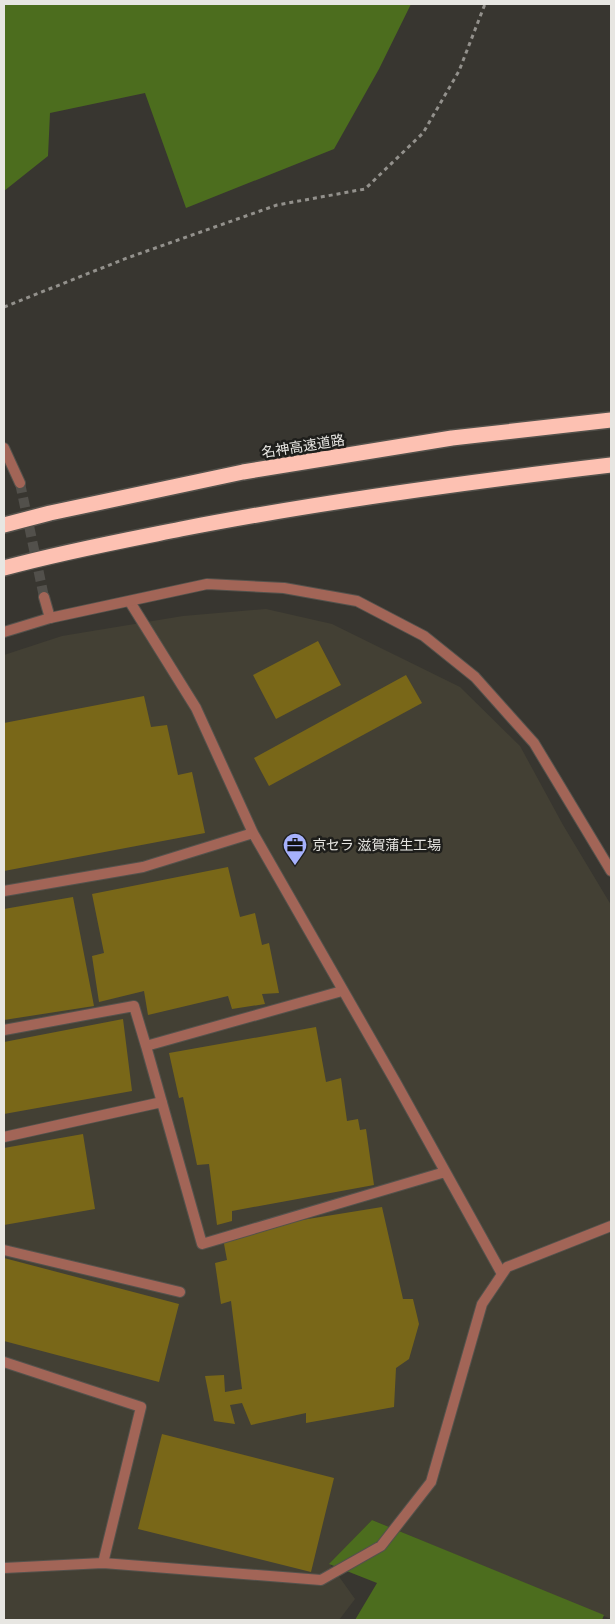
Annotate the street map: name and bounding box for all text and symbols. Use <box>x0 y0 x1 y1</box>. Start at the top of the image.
street label: 名神高速道路 <box>260 431 346 461</box>
office icon: 京セラ 滋賀蒲生工場 <box>282 832 308 866</box>
place label: 京セラ 滋賀蒲生工場 <box>312 836 441 854</box>

